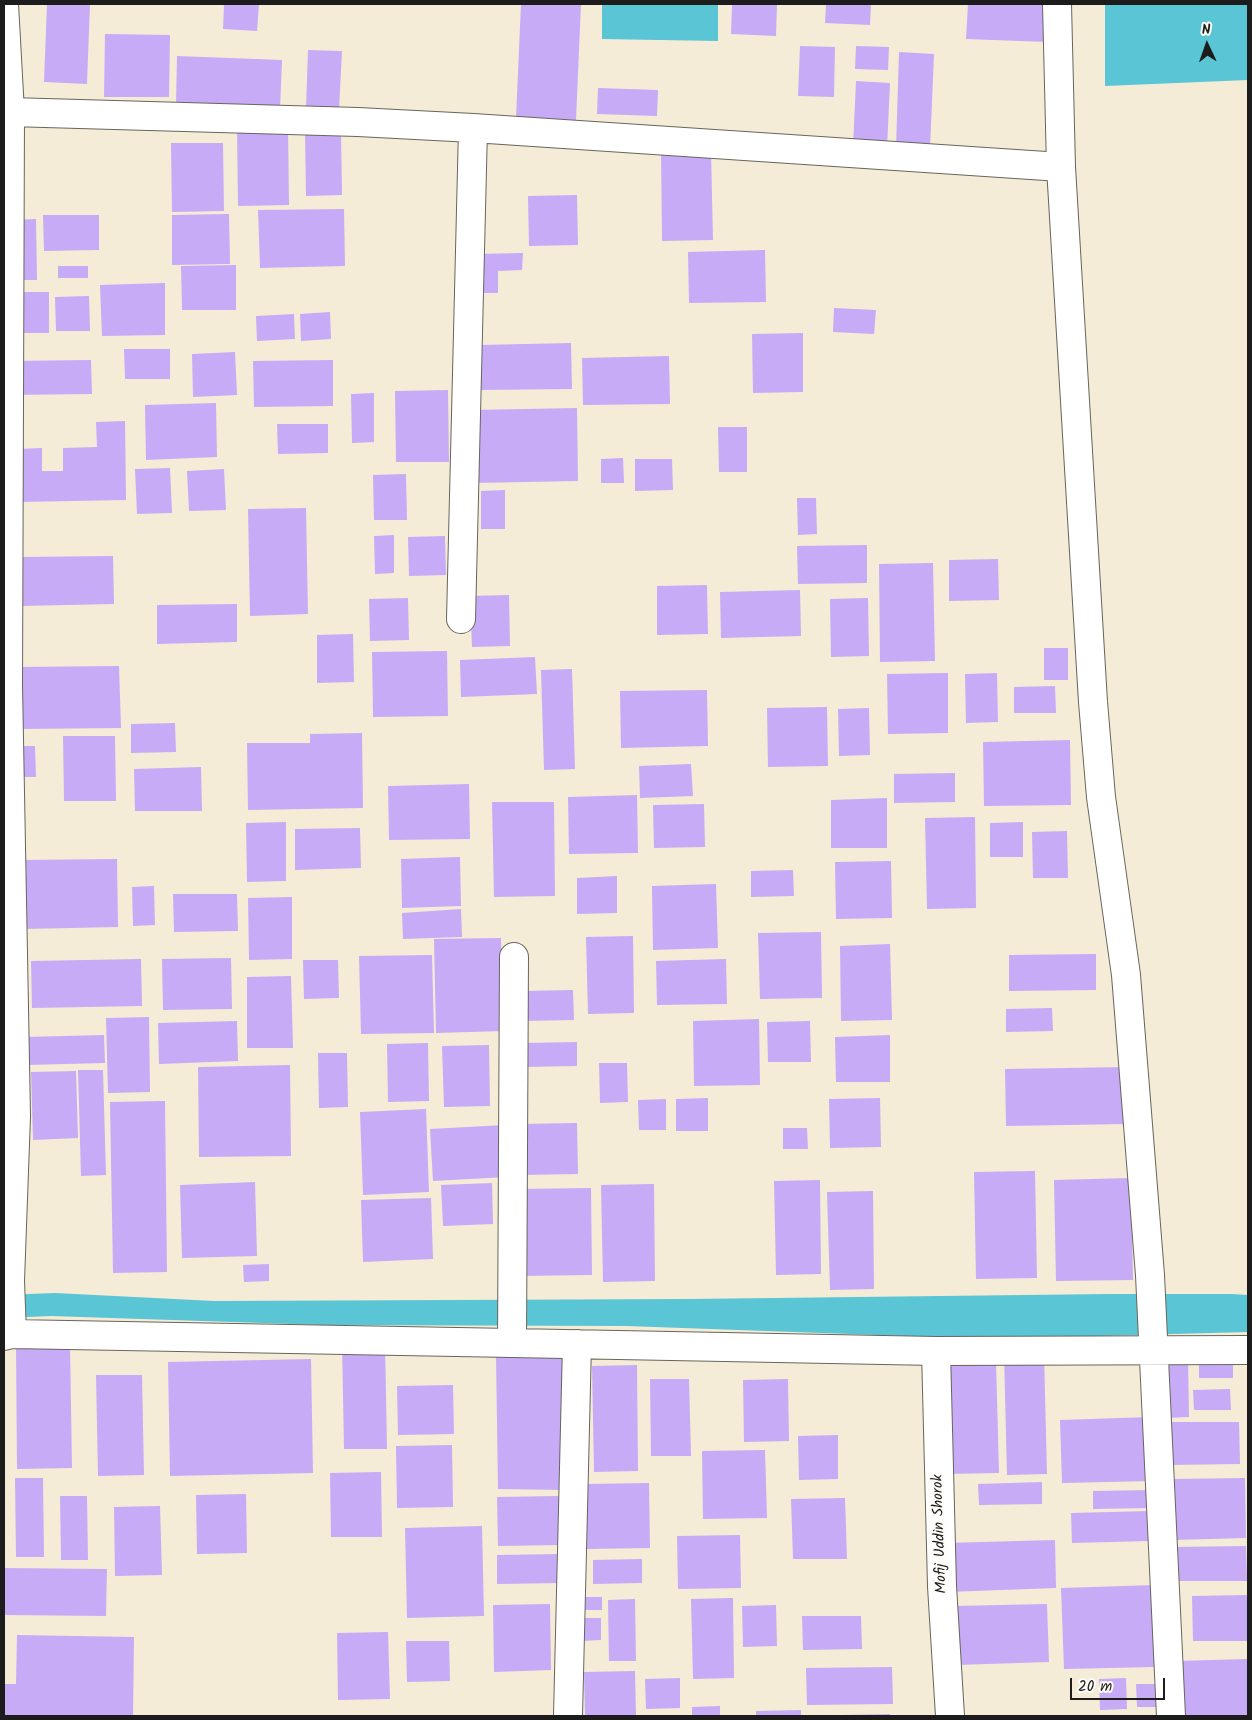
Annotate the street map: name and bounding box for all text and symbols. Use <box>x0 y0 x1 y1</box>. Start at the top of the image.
text: N <box>1201 19 1211 41</box>
north arrow <box>1182 20 1232 70</box>
street label: Mofij Uddin Shorok <box>930 1474 952 1594</box>
scale bar <box>1072 1668 1167 1700</box>
text: 20 m <box>1078 1675 1112 1699</box>

